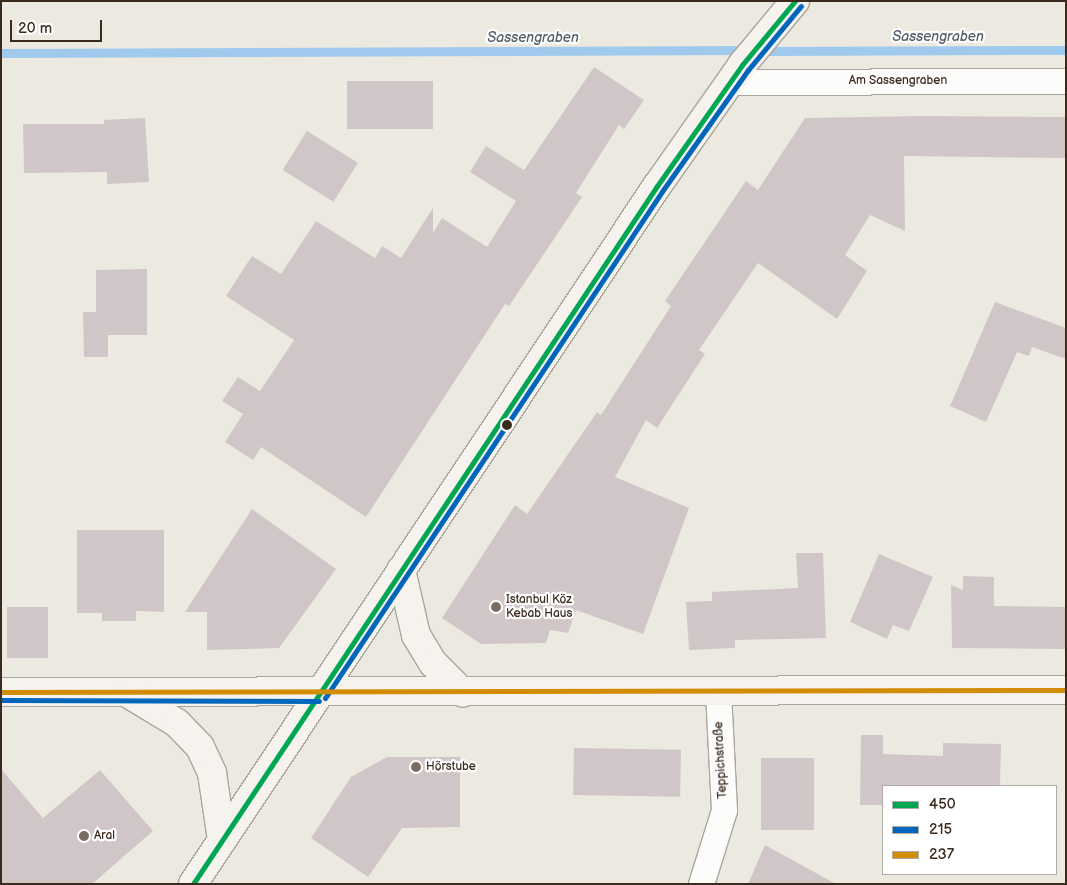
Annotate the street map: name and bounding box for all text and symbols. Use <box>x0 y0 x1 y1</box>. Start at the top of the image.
scale bar <box>12 10 105 42</box>
text: 20 m <box>18 19 52 38</box>
water label: Sassengraben <box>892 29 984 45</box>
water label: Sassengraben <box>487 30 579 46</box>
street label: Am Sassengraben <box>849 74 947 88</box>
unlabelled marker <box>502 420 512 430</box>
place label: Istanbul Köz Kebab Haus <box>506 593 572 621</box>
marker: Istanbul Köz Kebab Haus <box>490 601 502 613</box>
street label: Teppichstraße <box>712 721 730 799</box>
place label: Hörstube <box>426 760 476 774</box>
marker: Hörstube <box>410 761 422 773</box>
legend <box>882 785 1057 875</box>
text: 450 <box>929 795 956 814</box>
text: 215 <box>929 820 952 839</box>
place label: Aral <box>94 829 115 843</box>
marker: Aral <box>78 830 90 842</box>
text: 237 <box>929 845 954 864</box>

